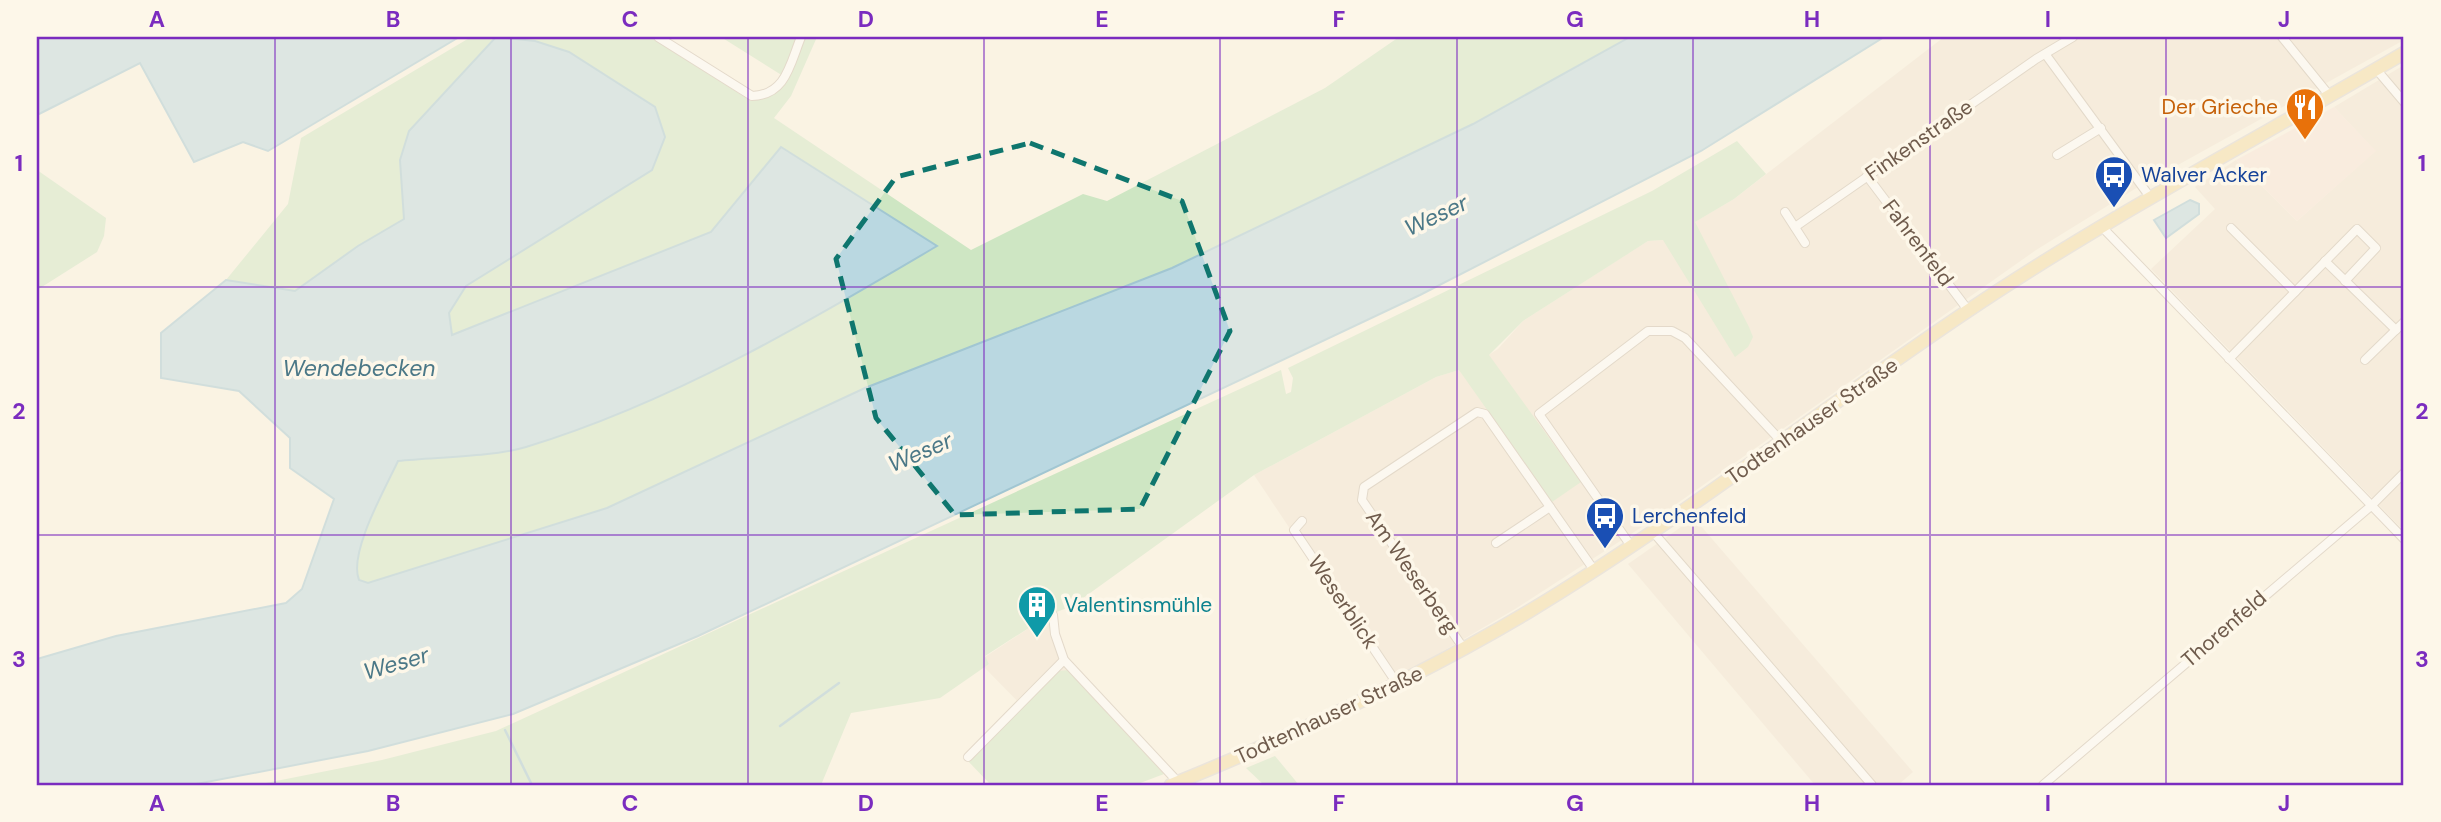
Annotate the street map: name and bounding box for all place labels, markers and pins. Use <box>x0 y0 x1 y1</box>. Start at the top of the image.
restaurant icon: Der Grieche <box>2284 86 2326 141</box>
place label: Der Grieche <box>2162 93 2278 121</box>
bus stop icon: Walver Acker <box>2093 154 2135 209</box>
place label: Walver Acker <box>2141 161 2267 189</box>
bus stop icon: Lerchenfeld <box>1584 495 1626 550</box>
place label: Lerchenfeld <box>1632 502 1747 530</box>
building icon: Valentinsmühle <box>1016 584 1058 639</box>
place label: Valentinsmühle <box>1064 591 1212 619</box>

